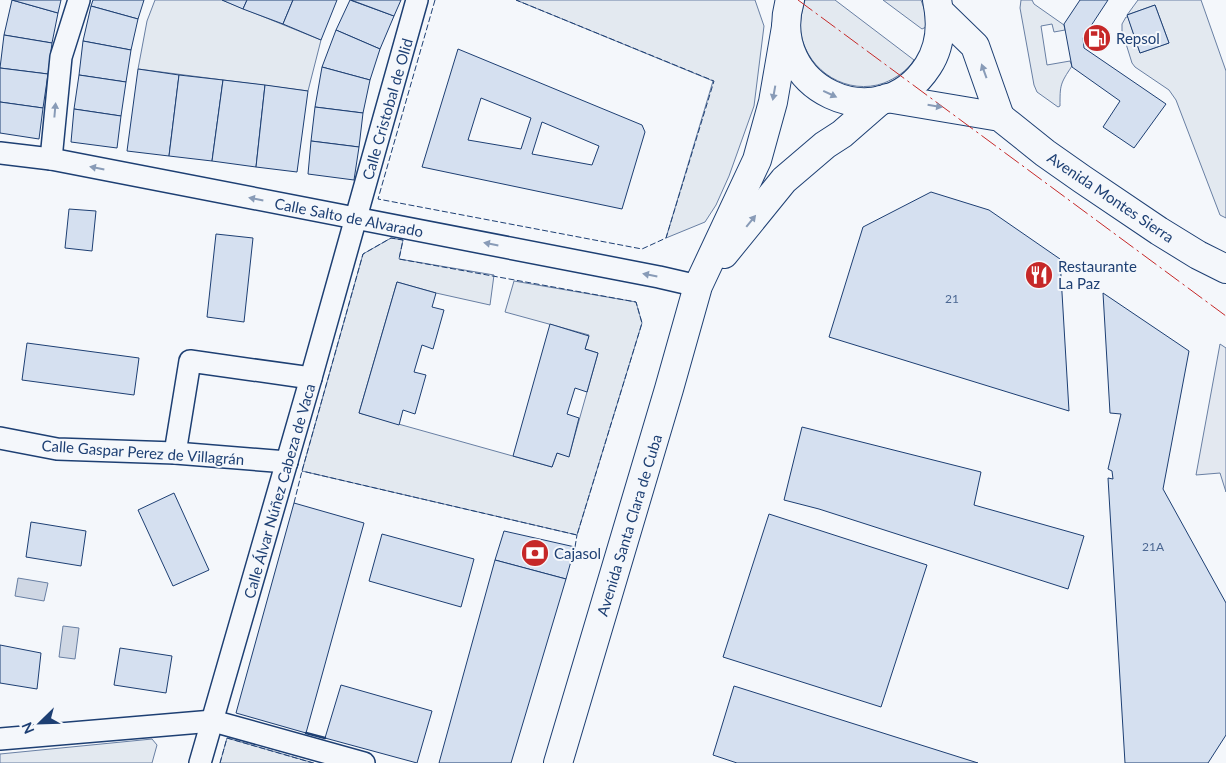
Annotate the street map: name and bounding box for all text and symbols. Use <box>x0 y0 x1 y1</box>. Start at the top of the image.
fuel station icon: Repsol <box>1082 23 1112 53</box>
place label: Repsol <box>1116 29 1160 47</box>
street label: Calle Cristobal de Olid <box>358 36 416 182</box>
one-way arrow <box>980 64 987 79</box>
one-way arrow <box>770 85 778 101</box>
one-way arrow <box>823 90 837 98</box>
one-way arrow <box>52 102 60 118</box>
one-way arrow <box>928 103 944 111</box>
street label: Avenida Montes Sierra <box>1044 148 1178 246</box>
one-way arrow <box>89 163 105 171</box>
one-way arrow <box>248 194 264 202</box>
street label: Calle Salto de Alvarado <box>273 194 425 240</box>
one-way arrow <box>745 215 756 228</box>
one-way arrow <box>483 240 498 248</box>
place label: Restaurante La Paz <box>1058 257 1137 292</box>
restaurant icon: Restaurante La Paz <box>1024 260 1054 290</box>
one-way arrow <box>642 270 658 278</box>
house number: 21 <box>945 291 959 306</box>
street label: Calle Álvar Núñez Cabeza de Vaca <box>240 381 318 601</box>
street label: Avenida Santa Clara de Cuba <box>593 432 665 618</box>
street label: Calle Gaspar Perez de Villagrán <box>41 436 245 468</box>
bank icon: Cajasol <box>520 538 550 568</box>
house number: 21A <box>1142 539 1165 554</box>
place label: Cajasol <box>554 544 601 562</box>
north arrow <box>15 698 65 748</box>
text: N <box>18 720 38 737</box>

